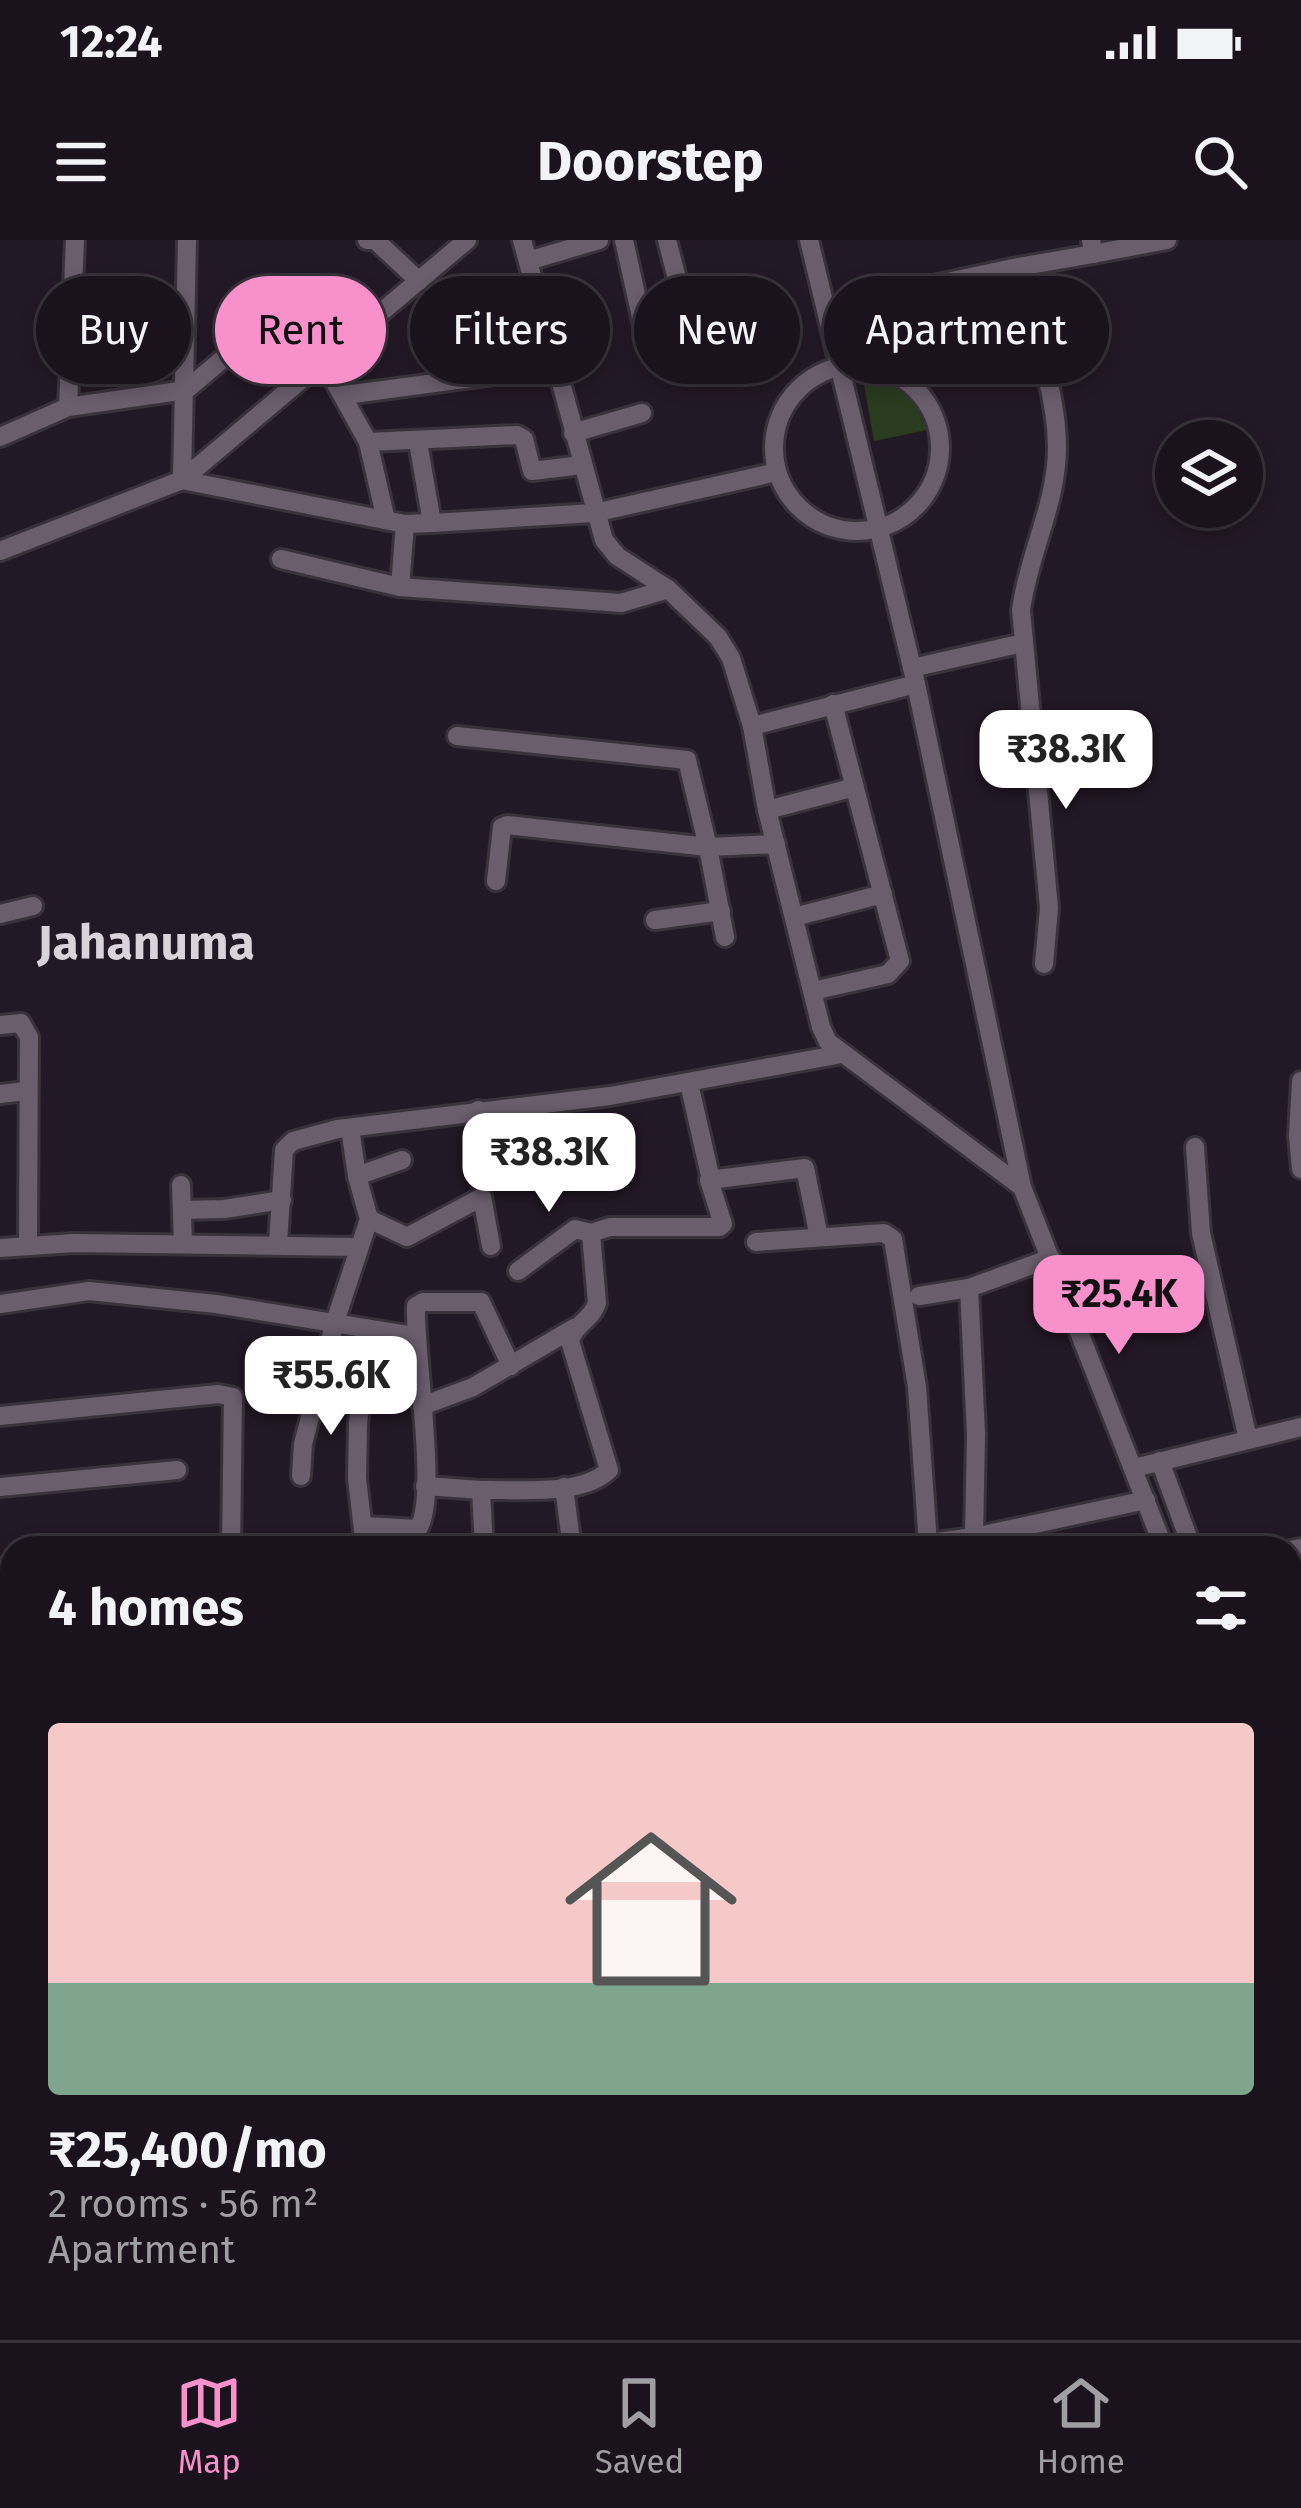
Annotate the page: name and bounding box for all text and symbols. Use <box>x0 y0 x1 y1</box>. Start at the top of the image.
text: 12:24 <box>60 15 162 69</box>
icon: menu <box>48 129 114 195</box>
icon: search <box>1187 129 1253 195</box>
text: Doorstep <box>537 130 764 194</box>
chip: Buy <box>36 276 191 384</box>
chip: Rent <box>215 276 386 384</box>
chip: Filters <box>410 276 610 384</box>
chip: New <box>634 276 800 384</box>
chip: Apartment <box>824 276 1109 384</box>
map controls <box>1155 420 1263 528</box>
button: layers <box>1155 420 1263 528</box>
pin: ₹38.3K <box>968 710 1164 812</box>
text: ₹38.3K <box>1006 726 1126 772</box>
district label: Jahanuma <box>36 914 255 972</box>
pin: ₹38.3K <box>451 1113 647 1215</box>
text: ₹38.3K <box>489 1129 609 1175</box>
pin: ₹25.4K <box>1021 1255 1217 1357</box>
text: ₹25.4K <box>1060 1271 1178 1317</box>
pin: ₹55.6K <box>233 1336 429 1438</box>
text: ₹55.6K <box>272 1352 390 1398</box>
icon: filters <box>1188 1575 1254 1641</box>
text: 4 homes <box>48 1577 244 1639</box>
icon: home <box>543 1801 759 2017</box>
text: ₹25,400/mo <box>48 2119 327 2181</box>
text: 2 rooms · 56 m² <box>48 2181 318 2227</box>
text: Apartment <box>48 2227 235 2273</box>
tab: Map <box>176 2370 242 2482</box>
tab: Saved <box>595 2370 684 2482</box>
tab: Home <box>1037 2370 1125 2482</box>

